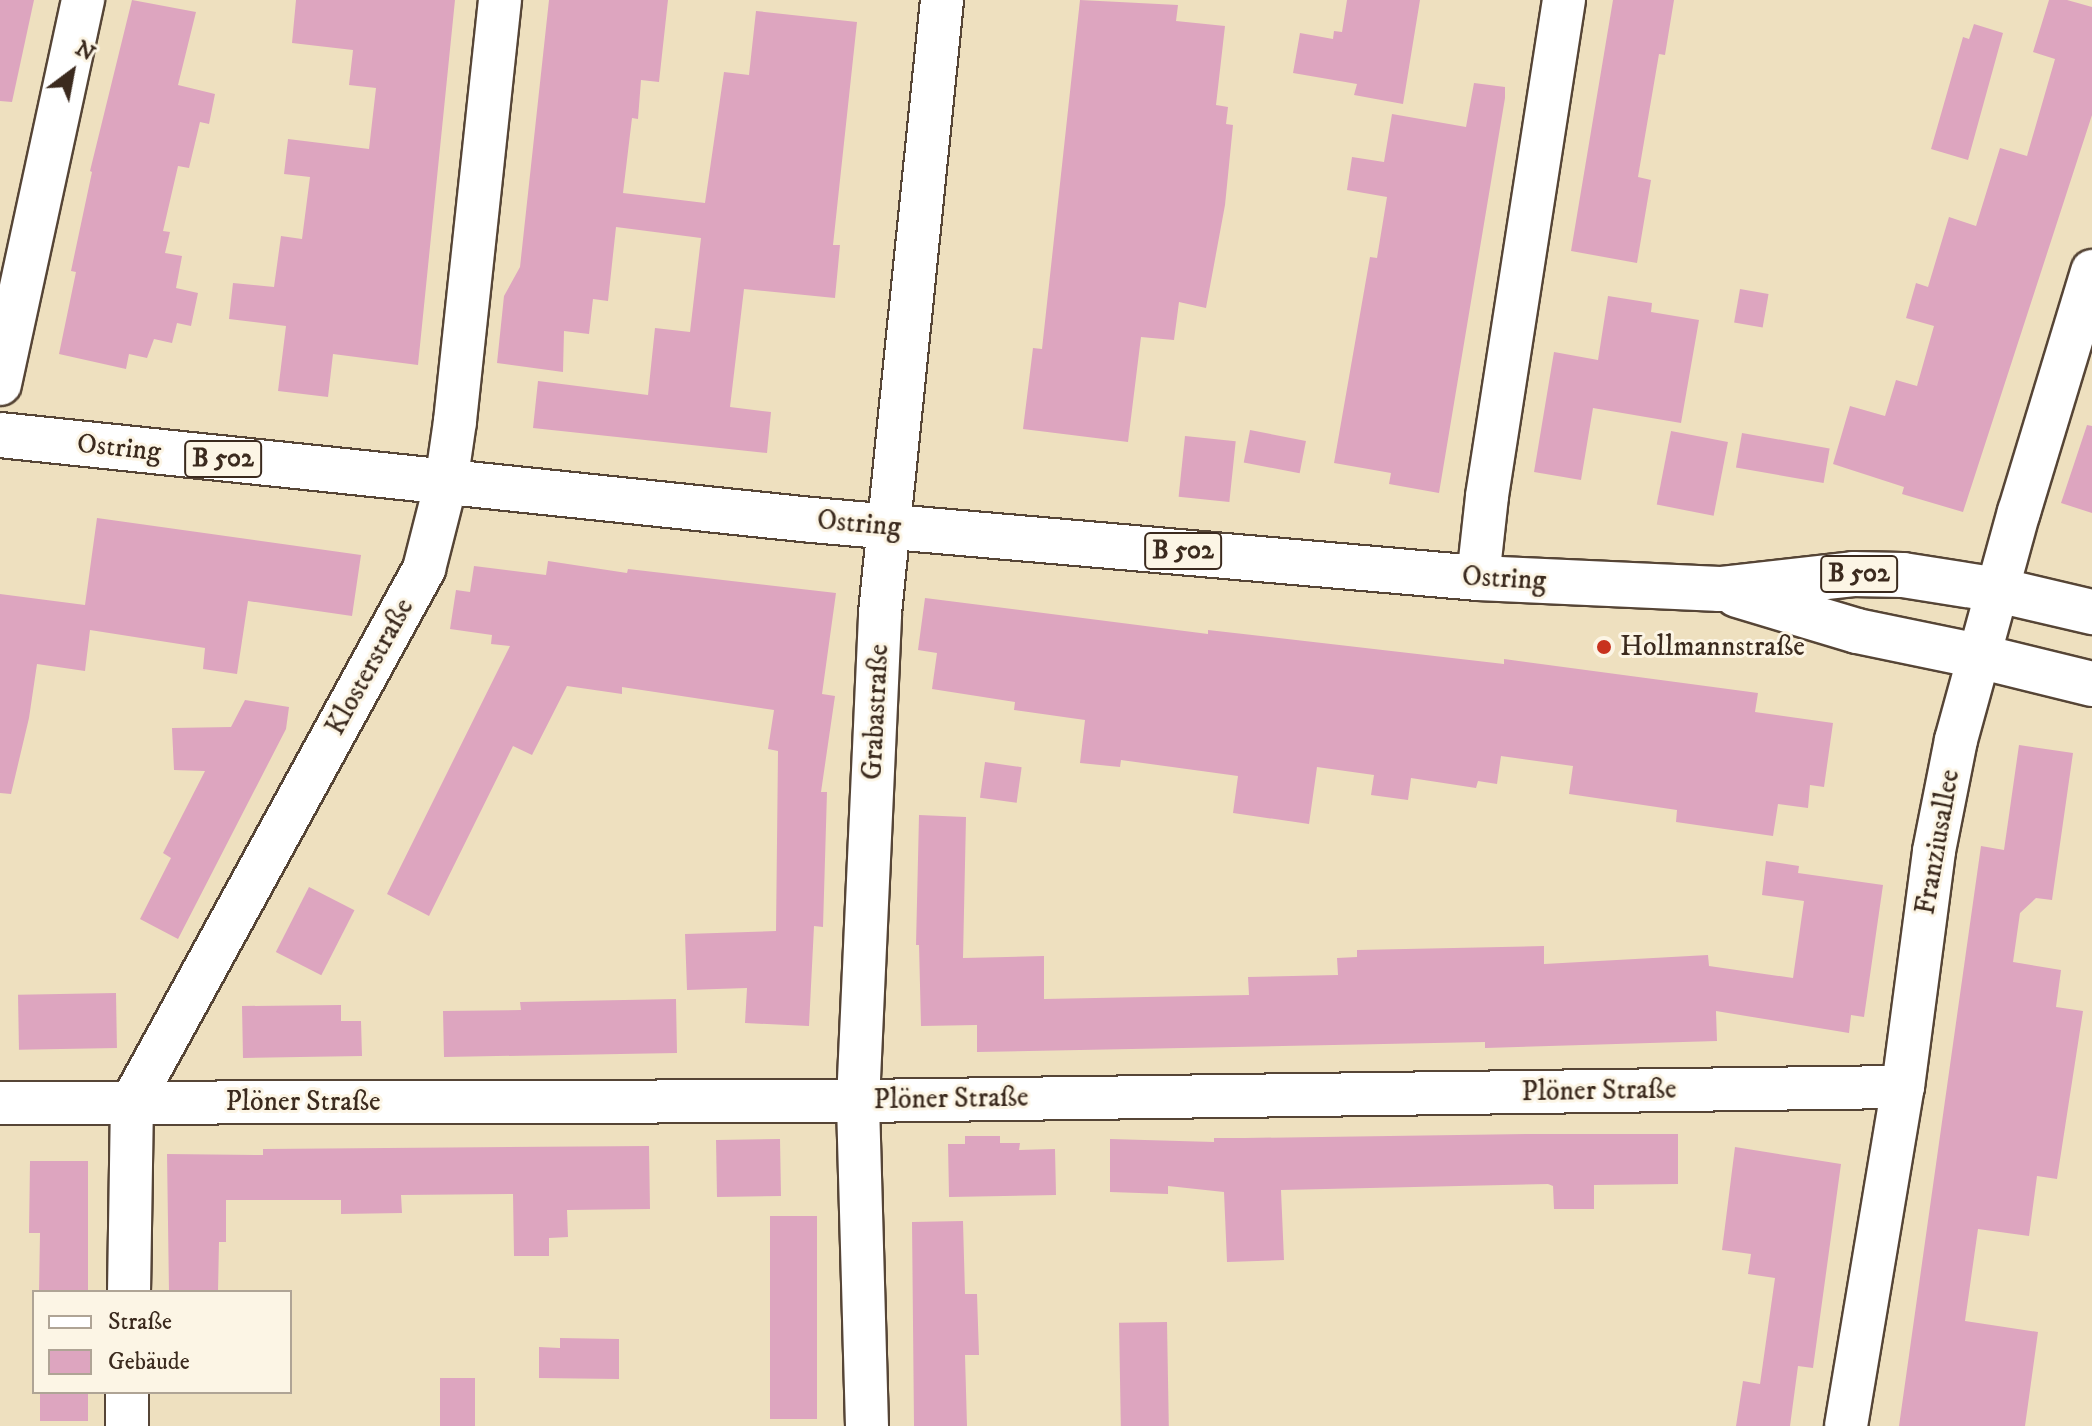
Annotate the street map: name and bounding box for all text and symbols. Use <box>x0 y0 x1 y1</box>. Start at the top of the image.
north arrow <box>32 32 112 112</box>
text: N <box>70 35 100 67</box>
street label: Ostring <box>75 427 163 469</box>
road number: B 502 <box>183 437 263 481</box>
street label: Ostring <box>816 504 902 544</box>
road number: B 502 <box>1143 529 1223 573</box>
road number: B 502 <box>1819 552 1899 596</box>
street label: Ostring <box>1461 560 1547 598</box>
street label: Klosterstraße <box>319 593 421 741</box>
place label: Hollmannstraße <box>1620 630 1805 664</box>
marker: Hollmannstraße <box>1595 638 1613 656</box>
street label: Grabastraße <box>856 643 896 781</box>
street label: Franziusallee <box>1909 767 1967 917</box>
street label: Plöner Straße <box>1521 1073 1677 1109</box>
street label: Plöner Straße <box>873 1081 1029 1117</box>
street label: Plöner Straße <box>225 1085 381 1119</box>
legend <box>32 1290 292 1394</box>
text: Straße <box>108 1307 172 1337</box>
text: Gebäude <box>108 1347 190 1377</box>

